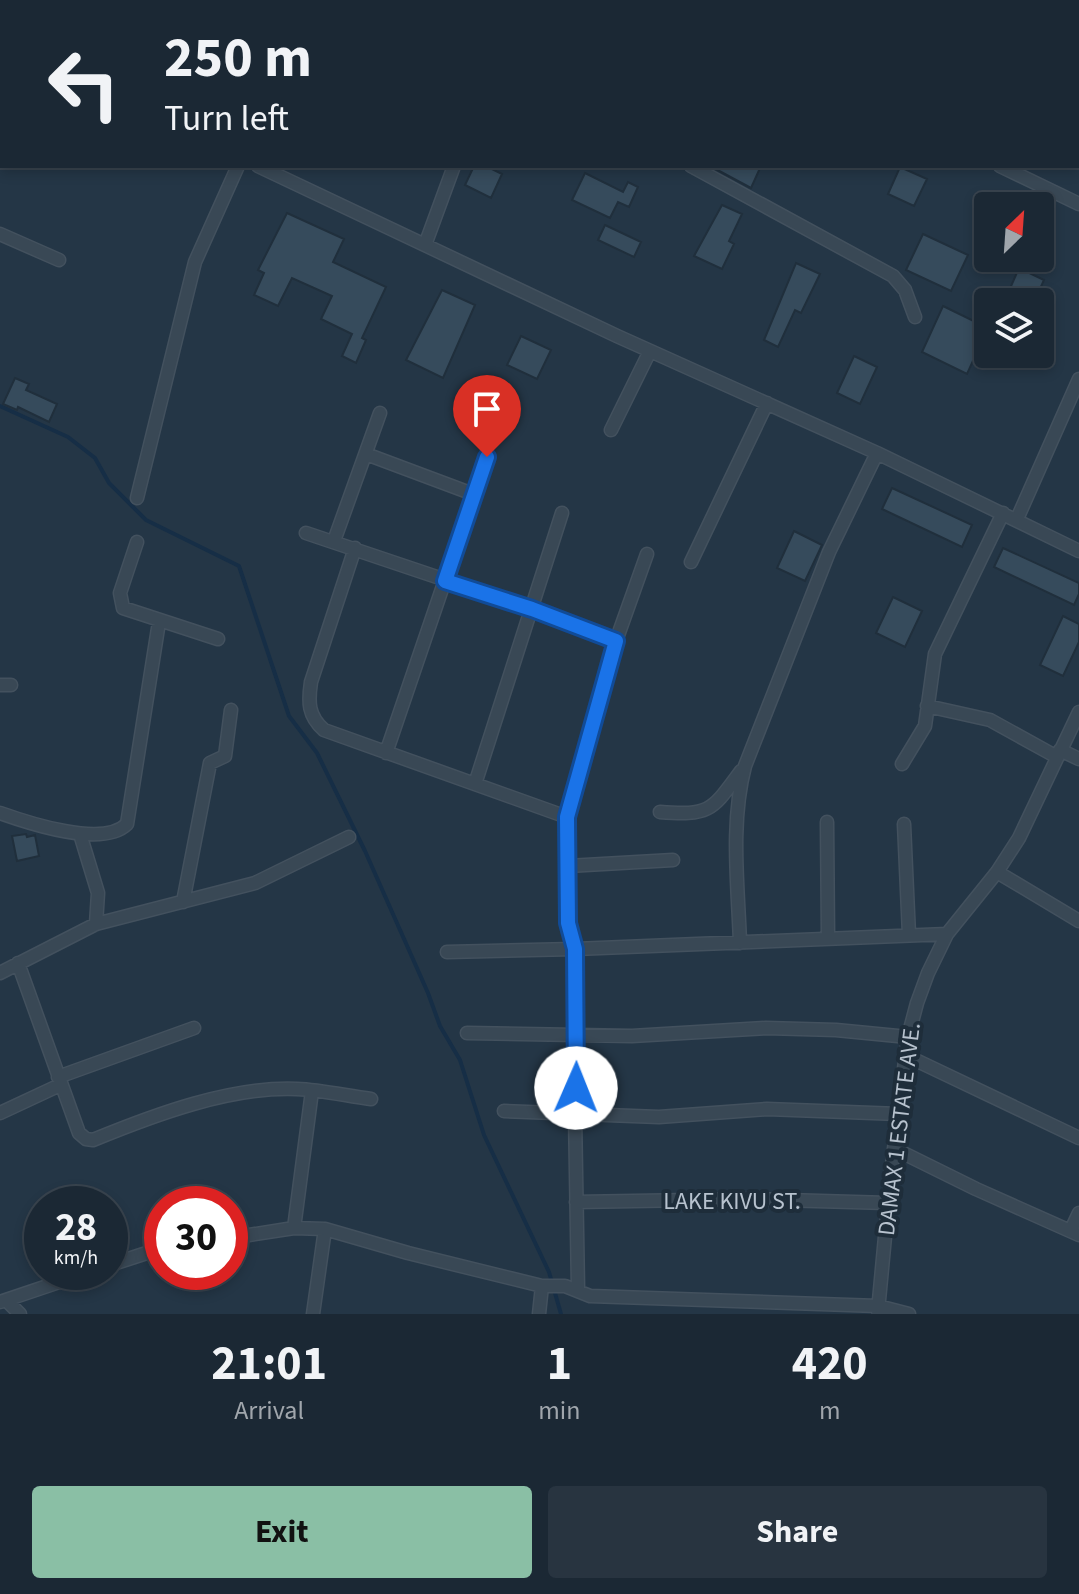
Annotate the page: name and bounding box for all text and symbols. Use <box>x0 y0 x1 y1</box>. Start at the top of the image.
text: 250 m <box>164 19 312 98</box>
icon: left <box>32 32 136 136</box>
text: Turn left <box>164 93 289 144</box>
north arrow <box>974 192 1054 272</box>
map controls <box>974 192 1054 368</box>
button: layers <box>974 288 1054 368</box>
pin <box>453 375 521 457</box>
icon: arrive <box>465 387 509 431</box>
street label: DAMAX 1 ESTATE AVE. <box>869 1020 930 1238</box>
position arrow <box>534 1046 618 1130</box>
street label: LAKE KIVU ST. <box>663 1184 801 1219</box>
speed limit sign: 30 <box>144 1186 248 1290</box>
text: 28 <box>55 1199 97 1256</box>
text: km/h <box>54 1244 98 1272</box>
text: 21:01 <box>211 1330 327 1398</box>
text: 1 <box>547 1330 572 1398</box>
text: 420 <box>792 1330 868 1398</box>
text: Arrival <box>234 1392 304 1429</box>
text: min <box>538 1392 580 1429</box>
text: m <box>819 1392 840 1429</box>
button: Exit <box>32 1486 532 1578</box>
button: Share <box>548 1486 1047 1578</box>

